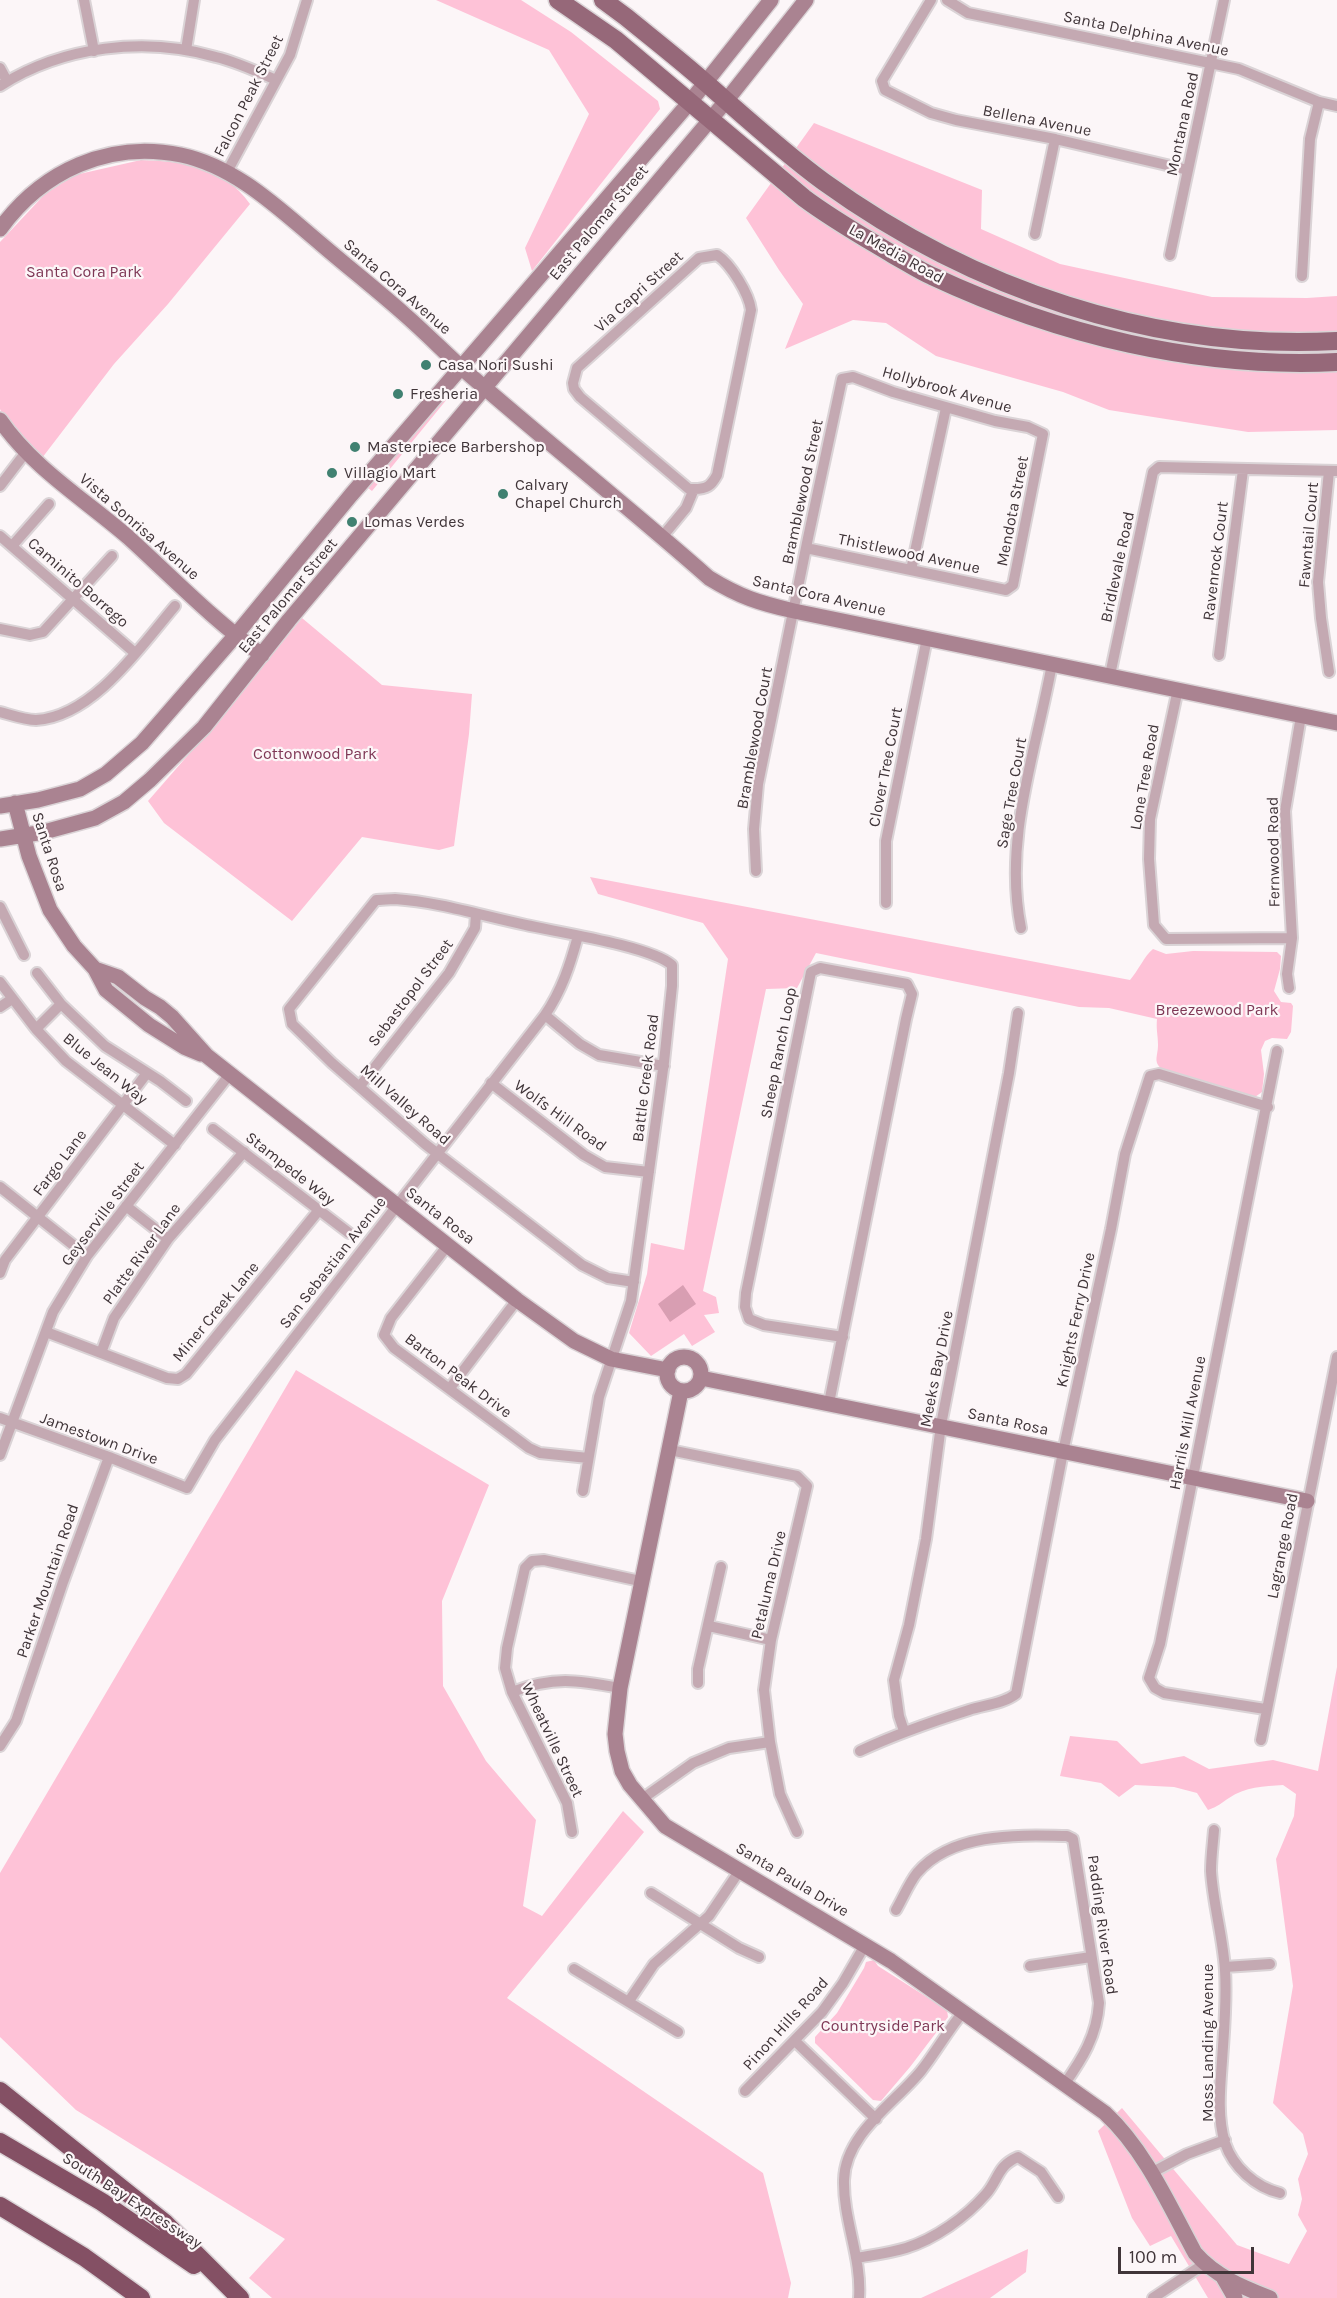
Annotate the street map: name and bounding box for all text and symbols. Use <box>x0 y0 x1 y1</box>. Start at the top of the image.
street label: Santa Delphina Avenue <box>1061 7 1231 61</box>
street label: Falcon Peak Street <box>210 32 288 160</box>
street label: Montana Road <box>1163 70 1203 178</box>
street label: Bellena Avenue <box>981 101 1093 141</box>
street label: East Palomar Street <box>545 162 653 284</box>
street label: La Media Road <box>845 220 947 288</box>
street label: Santa Cora Avenue <box>339 235 455 339</box>
street label: Via Capri Street <box>591 247 687 337</box>
park label: Santa Cora Park <box>26 262 142 282</box>
place label: Casa Nori Sushi <box>438 355 554 375</box>
marker: Casa Nori Sushi <box>419 358 433 372</box>
street label: Hollybrook Avenue <box>880 362 1014 418</box>
place label: Fresheria <box>410 384 478 404</box>
marker: Fresheria <box>391 387 405 401</box>
street label: Bramblewood Street <box>778 418 828 566</box>
place label: Masterpiece Barbershop <box>367 437 545 457</box>
marker: Masterpiece Barbershop <box>348 440 362 454</box>
street label: Mendota Street <box>993 454 1033 568</box>
place label: Villagio Mart <box>344 463 436 483</box>
marker: Villagio Mart <box>325 466 339 480</box>
street label: Vista Sonrisa Avenue <box>75 470 203 584</box>
place label: Calvary Chapel Church <box>515 475 622 513</box>
street label: Fawntail Court <box>1295 481 1323 589</box>
marker: Calvary Chapel Church <box>496 487 510 501</box>
street label: Ravenrock Court <box>1199 500 1233 622</box>
street label: Bridlevale Road <box>1097 510 1139 624</box>
place label: Lomas Verdes <box>364 512 465 532</box>
marker: Lomas Verdes <box>345 515 359 529</box>
street label: Thistlewood Avenue <box>836 530 982 578</box>
street label: Caminito Borrego <box>24 534 132 632</box>
street label: East Palomar Street <box>234 535 342 657</box>
street label: Santa Cora Avenue <box>750 571 888 621</box>
street label: Bramblewood Court <box>733 665 777 811</box>
street label: Clover Tree Court <box>865 705 907 829</box>
street label: Lone Tree Road <box>1126 722 1164 832</box>
street label: Sage Tree Court <box>993 736 1031 850</box>
park label: Cottonwood Park <box>253 744 377 764</box>
street label: Fernwood Road <box>1263 796 1285 908</box>
street label: Santa Rosa <box>27 810 71 894</box>
street label: Sebastopol Street <box>364 935 458 1051</box>
street label: Sheep Ranch Loop <box>757 986 801 1120</box>
park label: Breezewood Park <box>1156 1000 1278 1020</box>
street label: Battle Creek Road <box>629 1013 663 1143</box>
street label: Blue Jean Way <box>59 1029 151 1109</box>
street label: Mill Valley Road <box>356 1060 454 1150</box>
street label: Wolfs Hill Road <box>510 1076 610 1156</box>
street label: Fargo Lane <box>29 1126 91 1200</box>
street label: Stampede Way <box>241 1128 339 1210</box>
street label: Geyserville Street <box>57 1158 149 1270</box>
street label: Santa Rosa <box>402 1183 478 1249</box>
street label: San Sebastian Avenue <box>275 1193 391 1333</box>
street label: Platte River Lane <box>99 1200 185 1308</box>
street label: Knights Ferry Drive <box>1052 1251 1100 1389</box>
street label: Miner Creek Lane <box>169 1258 263 1366</box>
street label: Meeks Bay Drive <box>916 1309 958 1429</box>
street label: Barton Peak Drive <box>401 1330 515 1422</box>
street label: Harrils Mill Avenue <box>1166 1354 1210 1492</box>
street label: Santa Rosa <box>966 1404 1050 1440</box>
street label: Jamestown Drive <box>37 1409 161 1469</box>
street label: Lagrange Road <box>1263 1491 1303 1601</box>
street label: Parker Mountain Road <box>13 1501 83 1661</box>
street label: Petaluma Drive <box>747 1529 791 1641</box>
street label: Wheatville Street <box>517 1679 587 1801</box>
street label: Santa Paula Drive <box>732 1839 852 1921</box>
street label: Padding River Road <box>1083 1854 1121 1996</box>
street label: Moss Landing Avenue <box>1198 1964 1218 2122</box>
street label: Pinon Hills Road <box>739 1973 833 2075</box>
park label: Countryside Park <box>821 2016 945 2036</box>
street label: South Bay Expressway <box>59 2149 205 2253</box>
scale bar <box>1121 2235 1258 2273</box>
text: 100 m <box>1129 2246 1177 2268</box>

